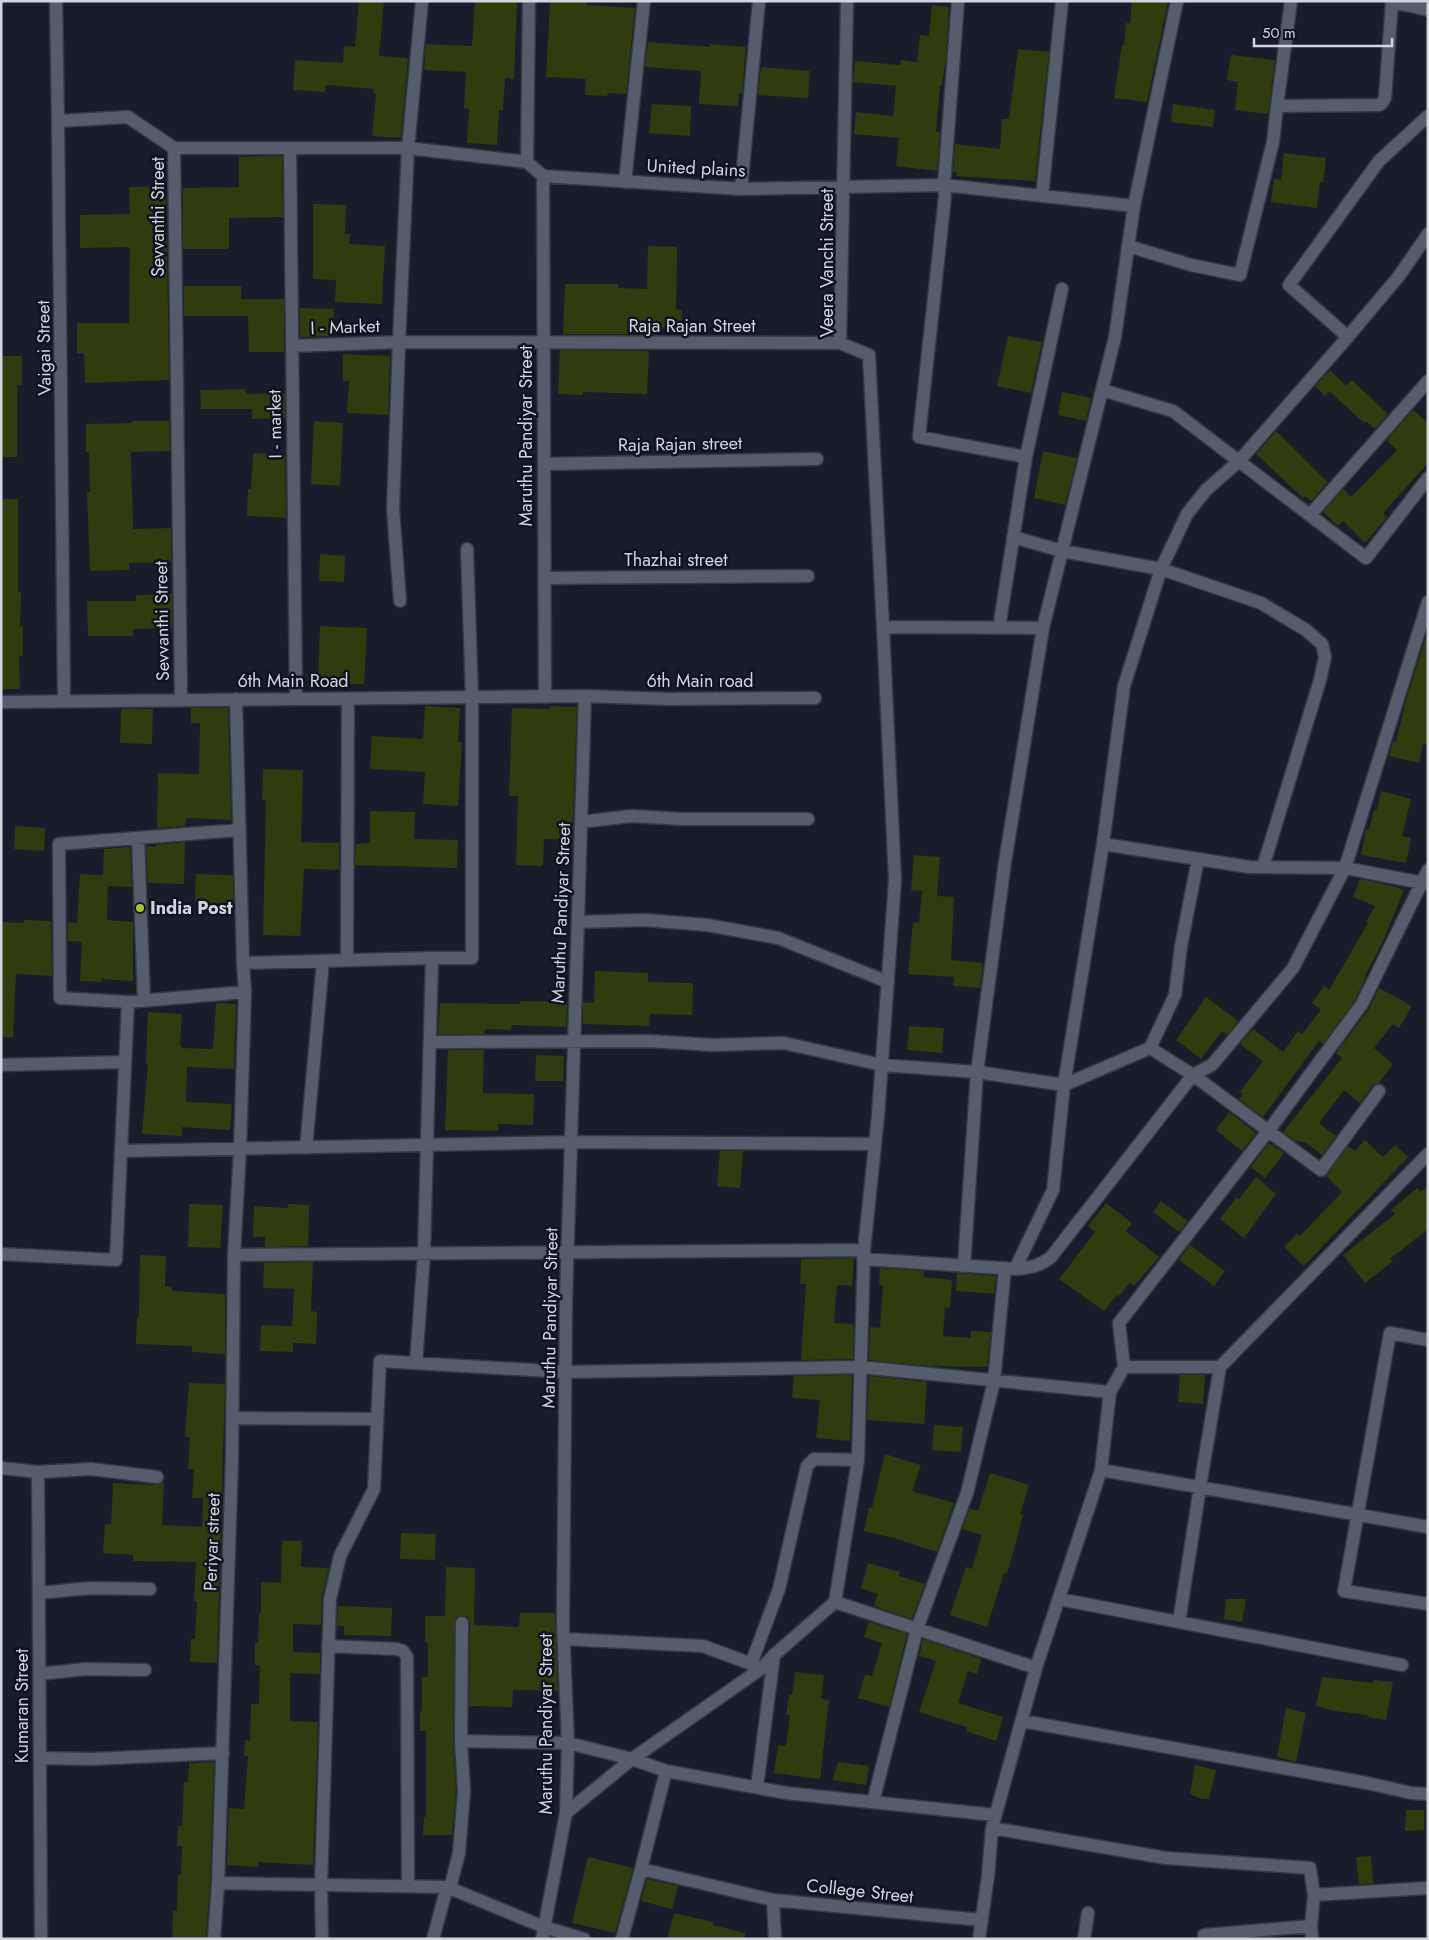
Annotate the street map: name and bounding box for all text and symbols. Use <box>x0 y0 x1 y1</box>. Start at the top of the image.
scale bar <box>1254 15 1392 47</box>
text: 50 m <box>1262 22 1296 44</box>
street label: United plains <box>646 152 746 184</box>
street label: Sevvanthi Street <box>145 156 171 277</box>
street label: Veera Vanchi Street <box>814 188 840 337</box>
street label: Vaigai Street <box>30 299 58 396</box>
street label: I - Market <box>310 313 381 341</box>
street label: Raja Rajan Street <box>629 313 756 339</box>
street label: Maruthu Pandiyar Street <box>513 345 539 526</box>
street label: I - market <box>261 389 289 459</box>
street label: Raja Rajan street <box>618 430 743 458</box>
street label: Thazhai street <box>624 547 728 573</box>
street label: Sevvanthi Street <box>148 560 176 681</box>
street label: 6th Main Road <box>237 668 349 694</box>
street label: 6th Main road <box>647 668 753 694</box>
street label: Maruthu Pandiyar Street <box>545 821 577 1004</box>
place label: India Post <box>150 895 233 921</box>
marker: India Post <box>134 902 146 914</box>
street label: Maruthu Pandiyar Street <box>535 1227 565 1409</box>
street label: Periyar street <box>197 1492 227 1591</box>
street label: Maruthu Pandiyar Street <box>533 1633 559 1814</box>
street label: Kumaran Street <box>9 1648 35 1763</box>
street label: College Street <box>805 1872 916 1910</box>

